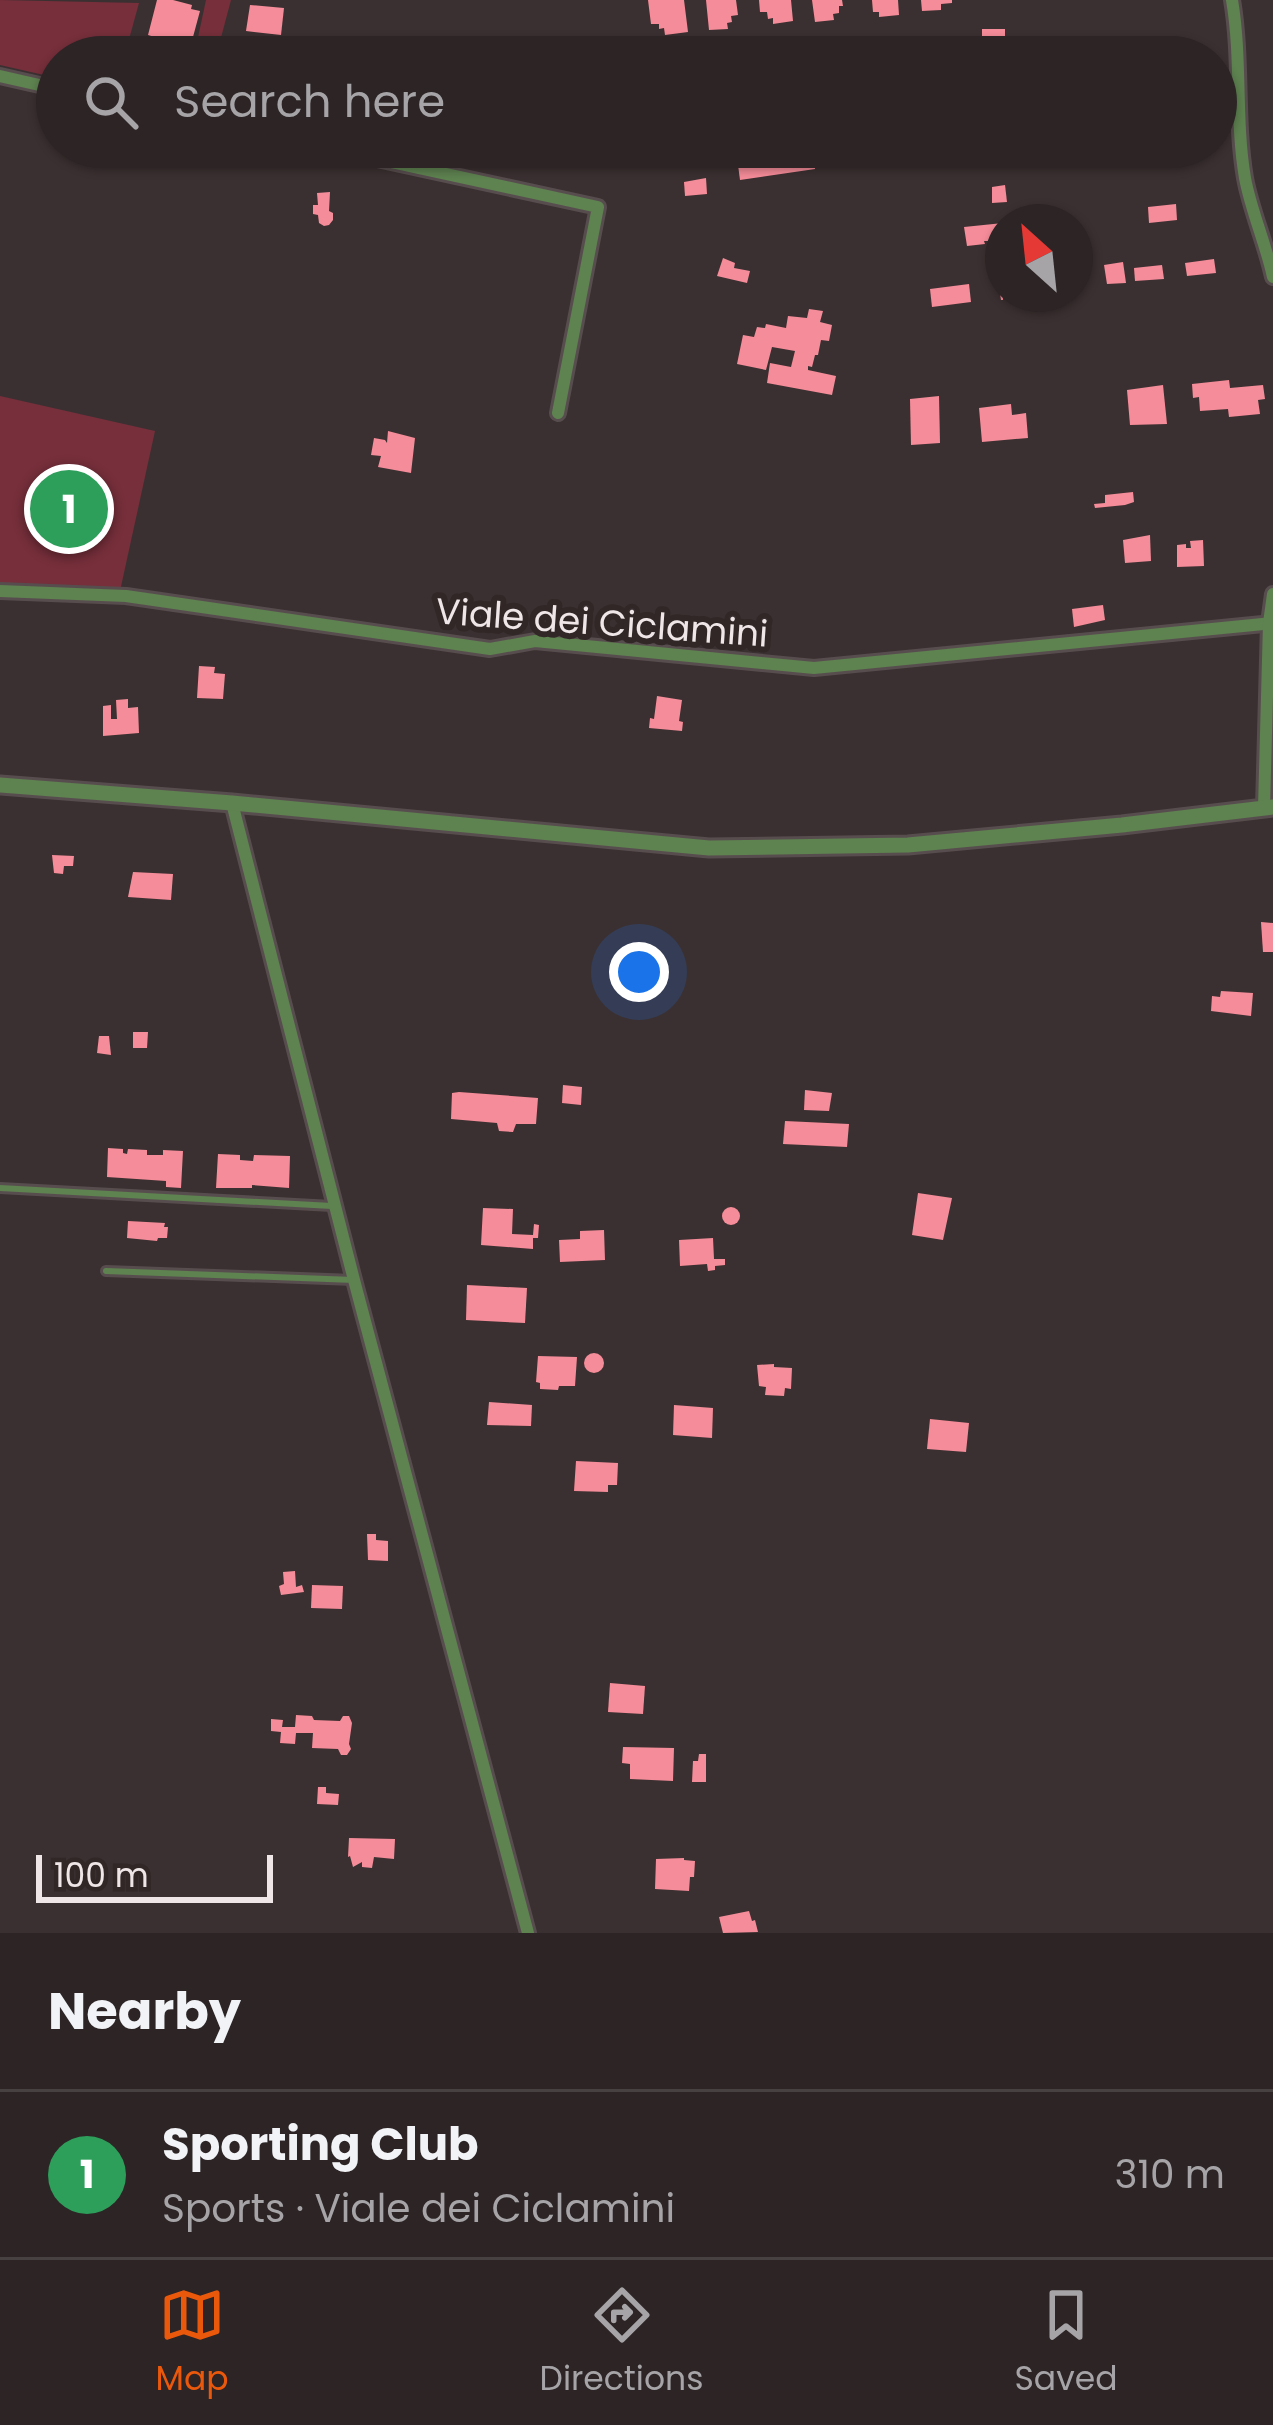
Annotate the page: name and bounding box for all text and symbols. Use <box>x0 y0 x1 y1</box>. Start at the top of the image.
search box <box>36 36 1237 168</box>
icon: search <box>78 69 144 135</box>
text: Search here <box>174 70 445 133</box>
north arrow <box>985 204 1093 312</box>
pin: 1 <box>30 464 108 554</box>
street label: Viale dei Ciclamini <box>434 585 770 660</box>
your location <box>609 942 669 1002</box>
scale bar <box>36 1849 273 1902</box>
text: 100 m <box>54 1852 149 1899</box>
text: Nearby <box>48 1975 241 2047</box>
text: Sporting Club <box>162 2113 479 2176</box>
text: 1 <box>80 2147 94 2202</box>
text: 310 m <box>1114 2147 1225 2202</box>
text: Sports · Viale dei Ciclamini <box>162 2181 675 2236</box>
tab: Map <box>156 2282 229 2404</box>
tab: Directions <box>540 2282 703 2404</box>
tab: Saved <box>1015 2282 1117 2404</box>

